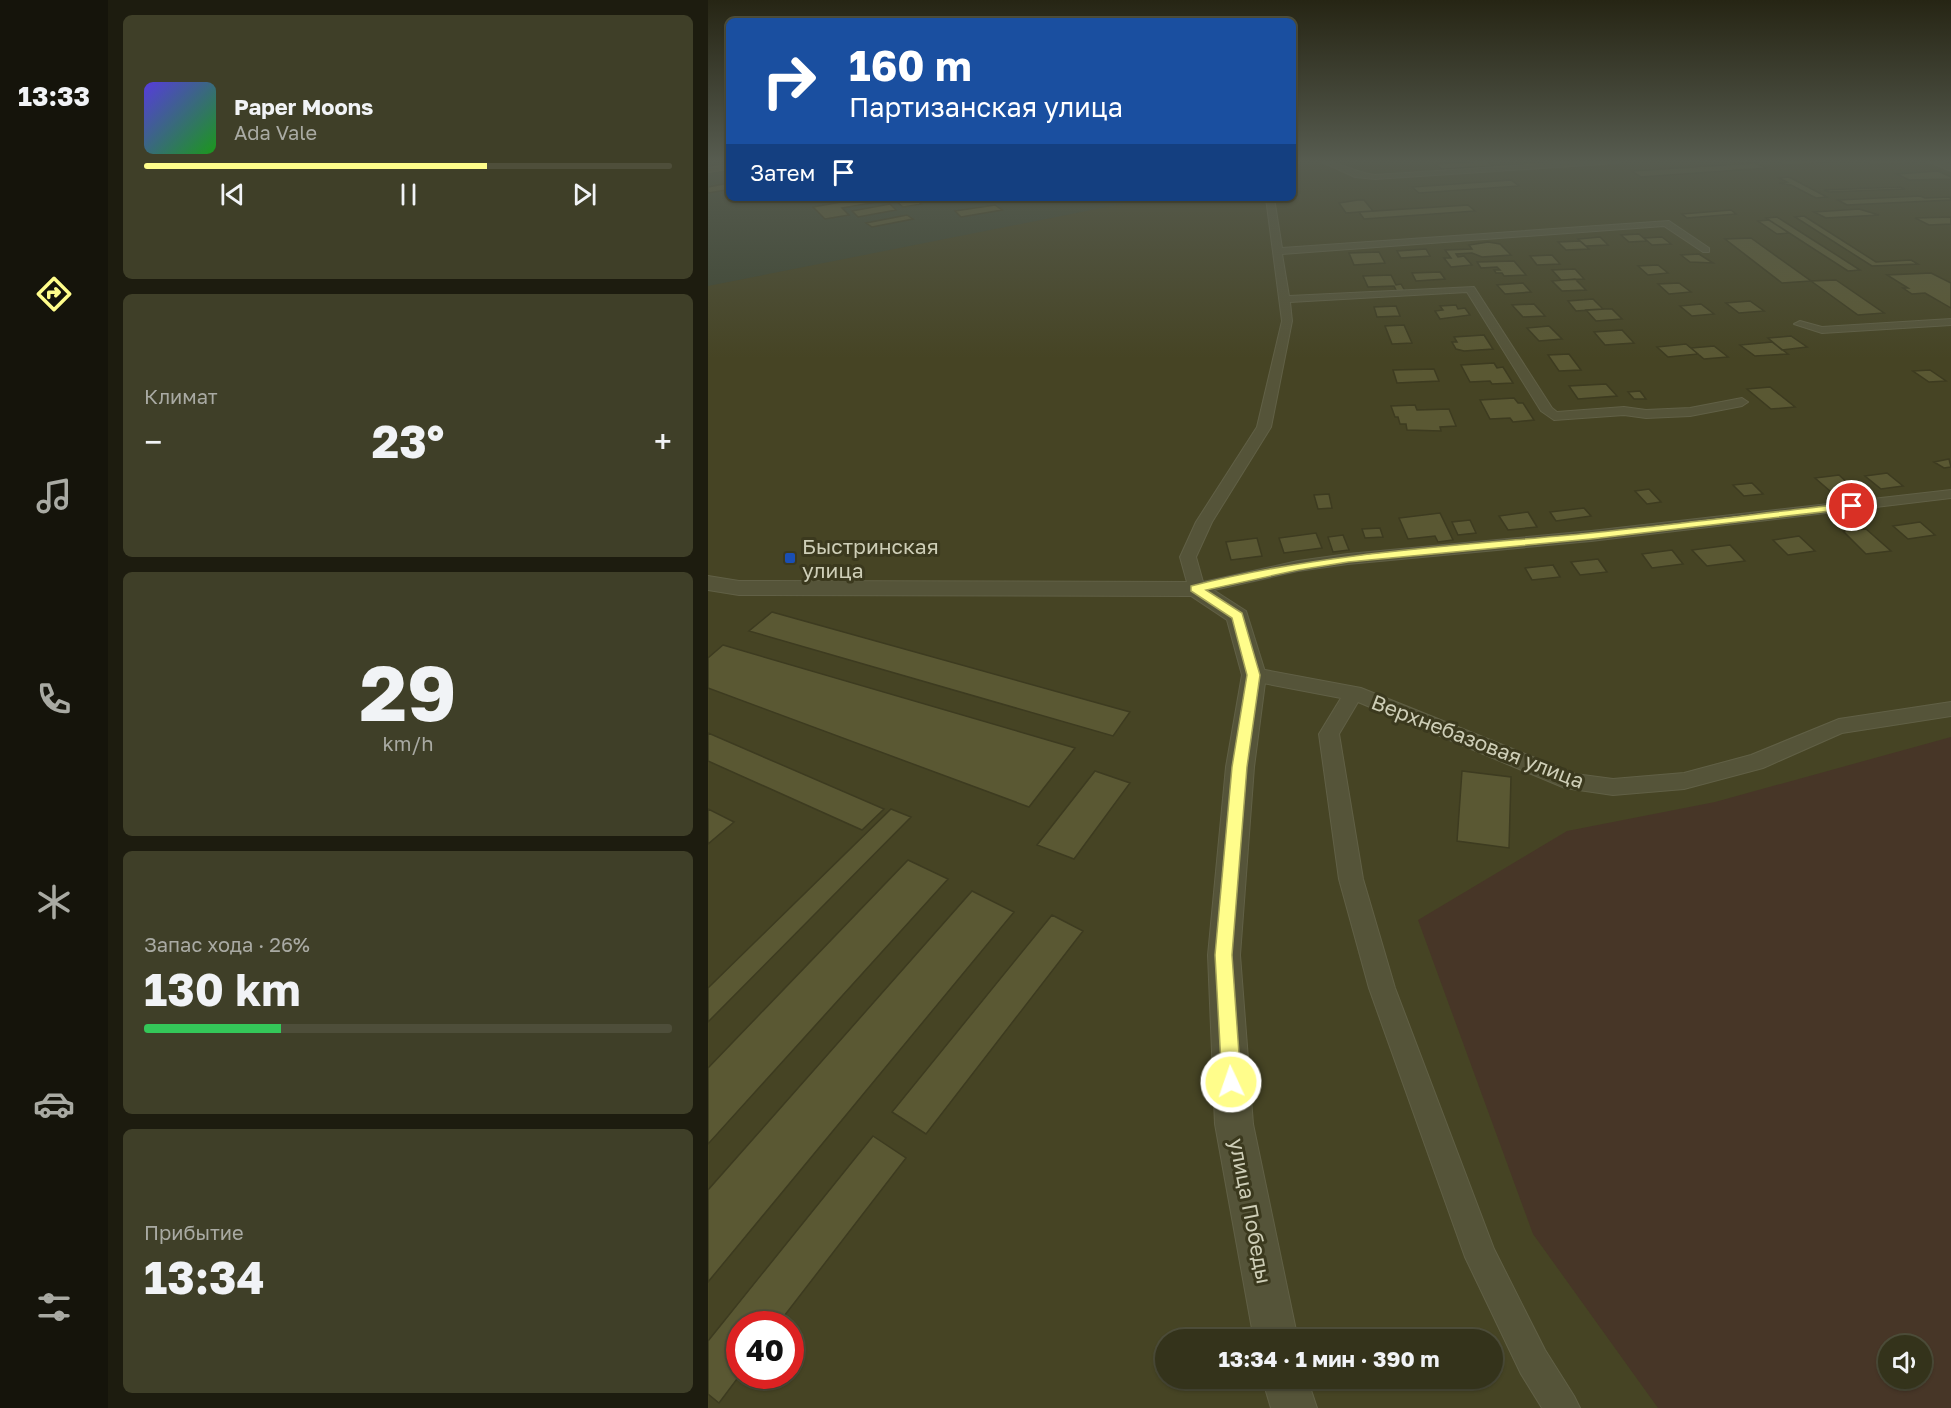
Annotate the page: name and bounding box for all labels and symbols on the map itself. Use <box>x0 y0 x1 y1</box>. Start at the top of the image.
pin <box>1826 480 1877 531</box>
place label: Быстринская улица <box>802 533 939 583</box>
marker: Быстринская улица <box>783 551 797 565</box>
street label: Верхнебазовая улица <box>1368 688 1588 794</box>
position arrow <box>1199 1050 1263 1114</box>
street label: улица Победы <box>1224 1136 1278 1286</box>
speed limit sign: 40 <box>726 1311 804 1389</box>

